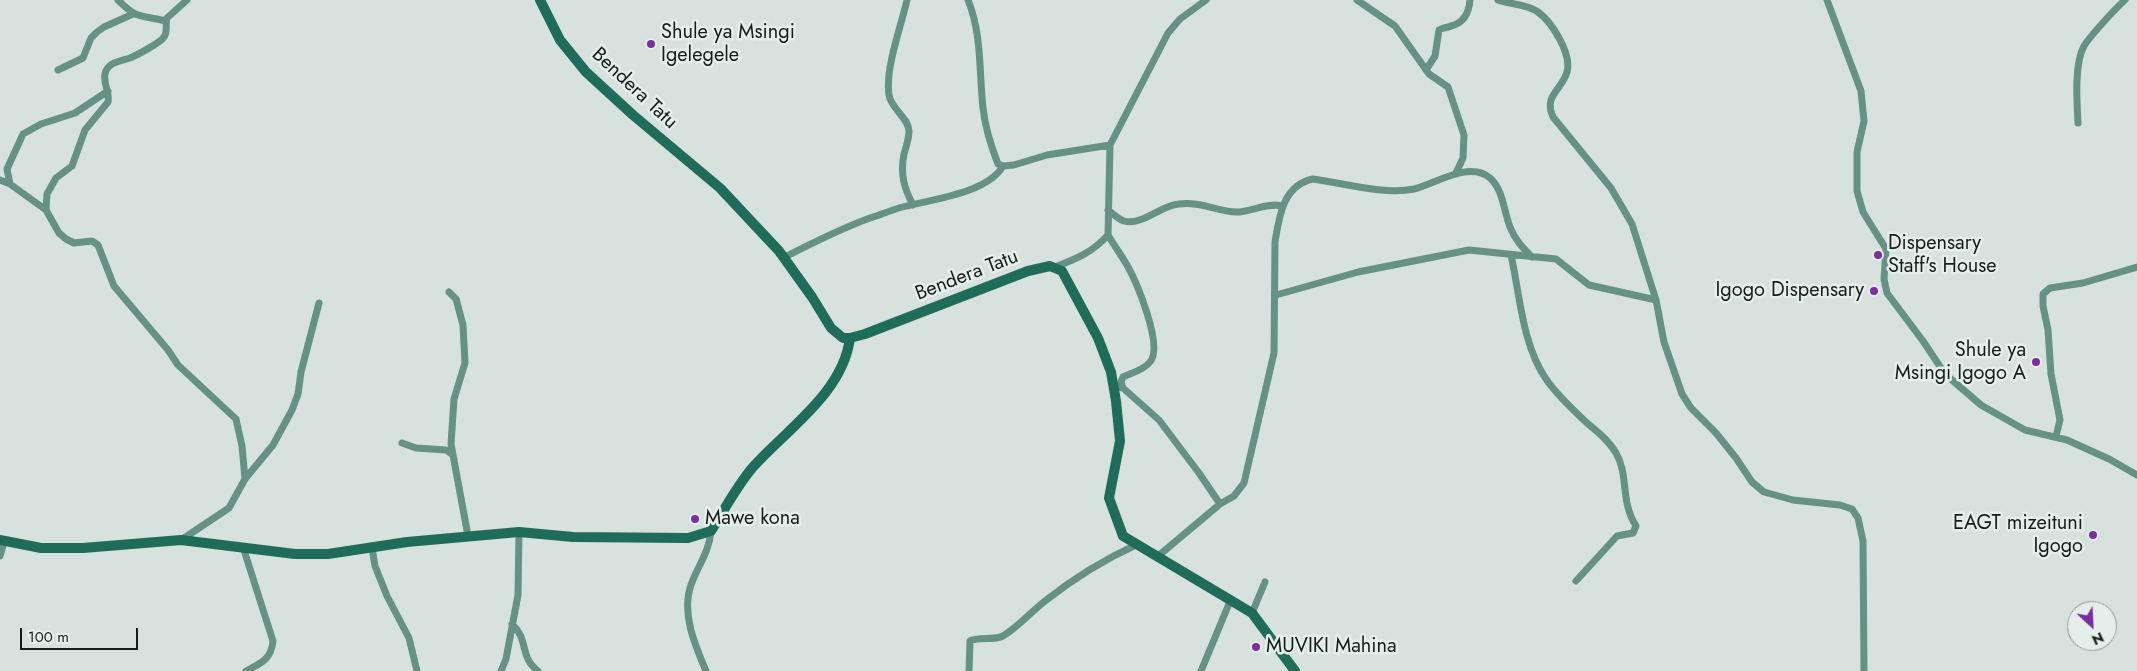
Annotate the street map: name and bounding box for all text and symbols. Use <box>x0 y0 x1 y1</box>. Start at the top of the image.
place label: Shule ya Msingi Igelegele <box>661 21 795 68</box>
marker: Shule ya Msingi Igelegele <box>645 38 657 50</box>
street label: Bendera Tatu <box>586 43 682 135</box>
place label: Dispensary Staff's House <box>1888 232 1997 279</box>
street label: Bendera Tatu <box>912 245 1022 307</box>
marker: Dispensary Staff's House <box>1872 249 1884 261</box>
place label: Igogo Dispensary <box>1715 279 1864 303</box>
marker: Igogo Dispensary <box>1868 285 1880 297</box>
place label: Shule ya Msingi Igogo A <box>1895 339 2026 386</box>
marker: Shule ya Msingi Igogo A <box>2030 356 2042 368</box>
place label: Mawe kona <box>705 507 800 531</box>
place label: EAGT mizeituni Igogo <box>1953 512 2083 559</box>
marker: Mawe kona <box>689 513 701 525</box>
marker: EAGT mizeituni Igogo <box>2087 529 2099 541</box>
north arrow <box>2067 601 2117 651</box>
scale bar <box>22 618 140 650</box>
text: 100 m <box>28 626 69 648</box>
text: N <box>2089 627 2107 650</box>
place label: MUVIKI Mahina <box>1266 635 1397 659</box>
marker: MUVIKI Mahina <box>1250 641 1262 653</box>

